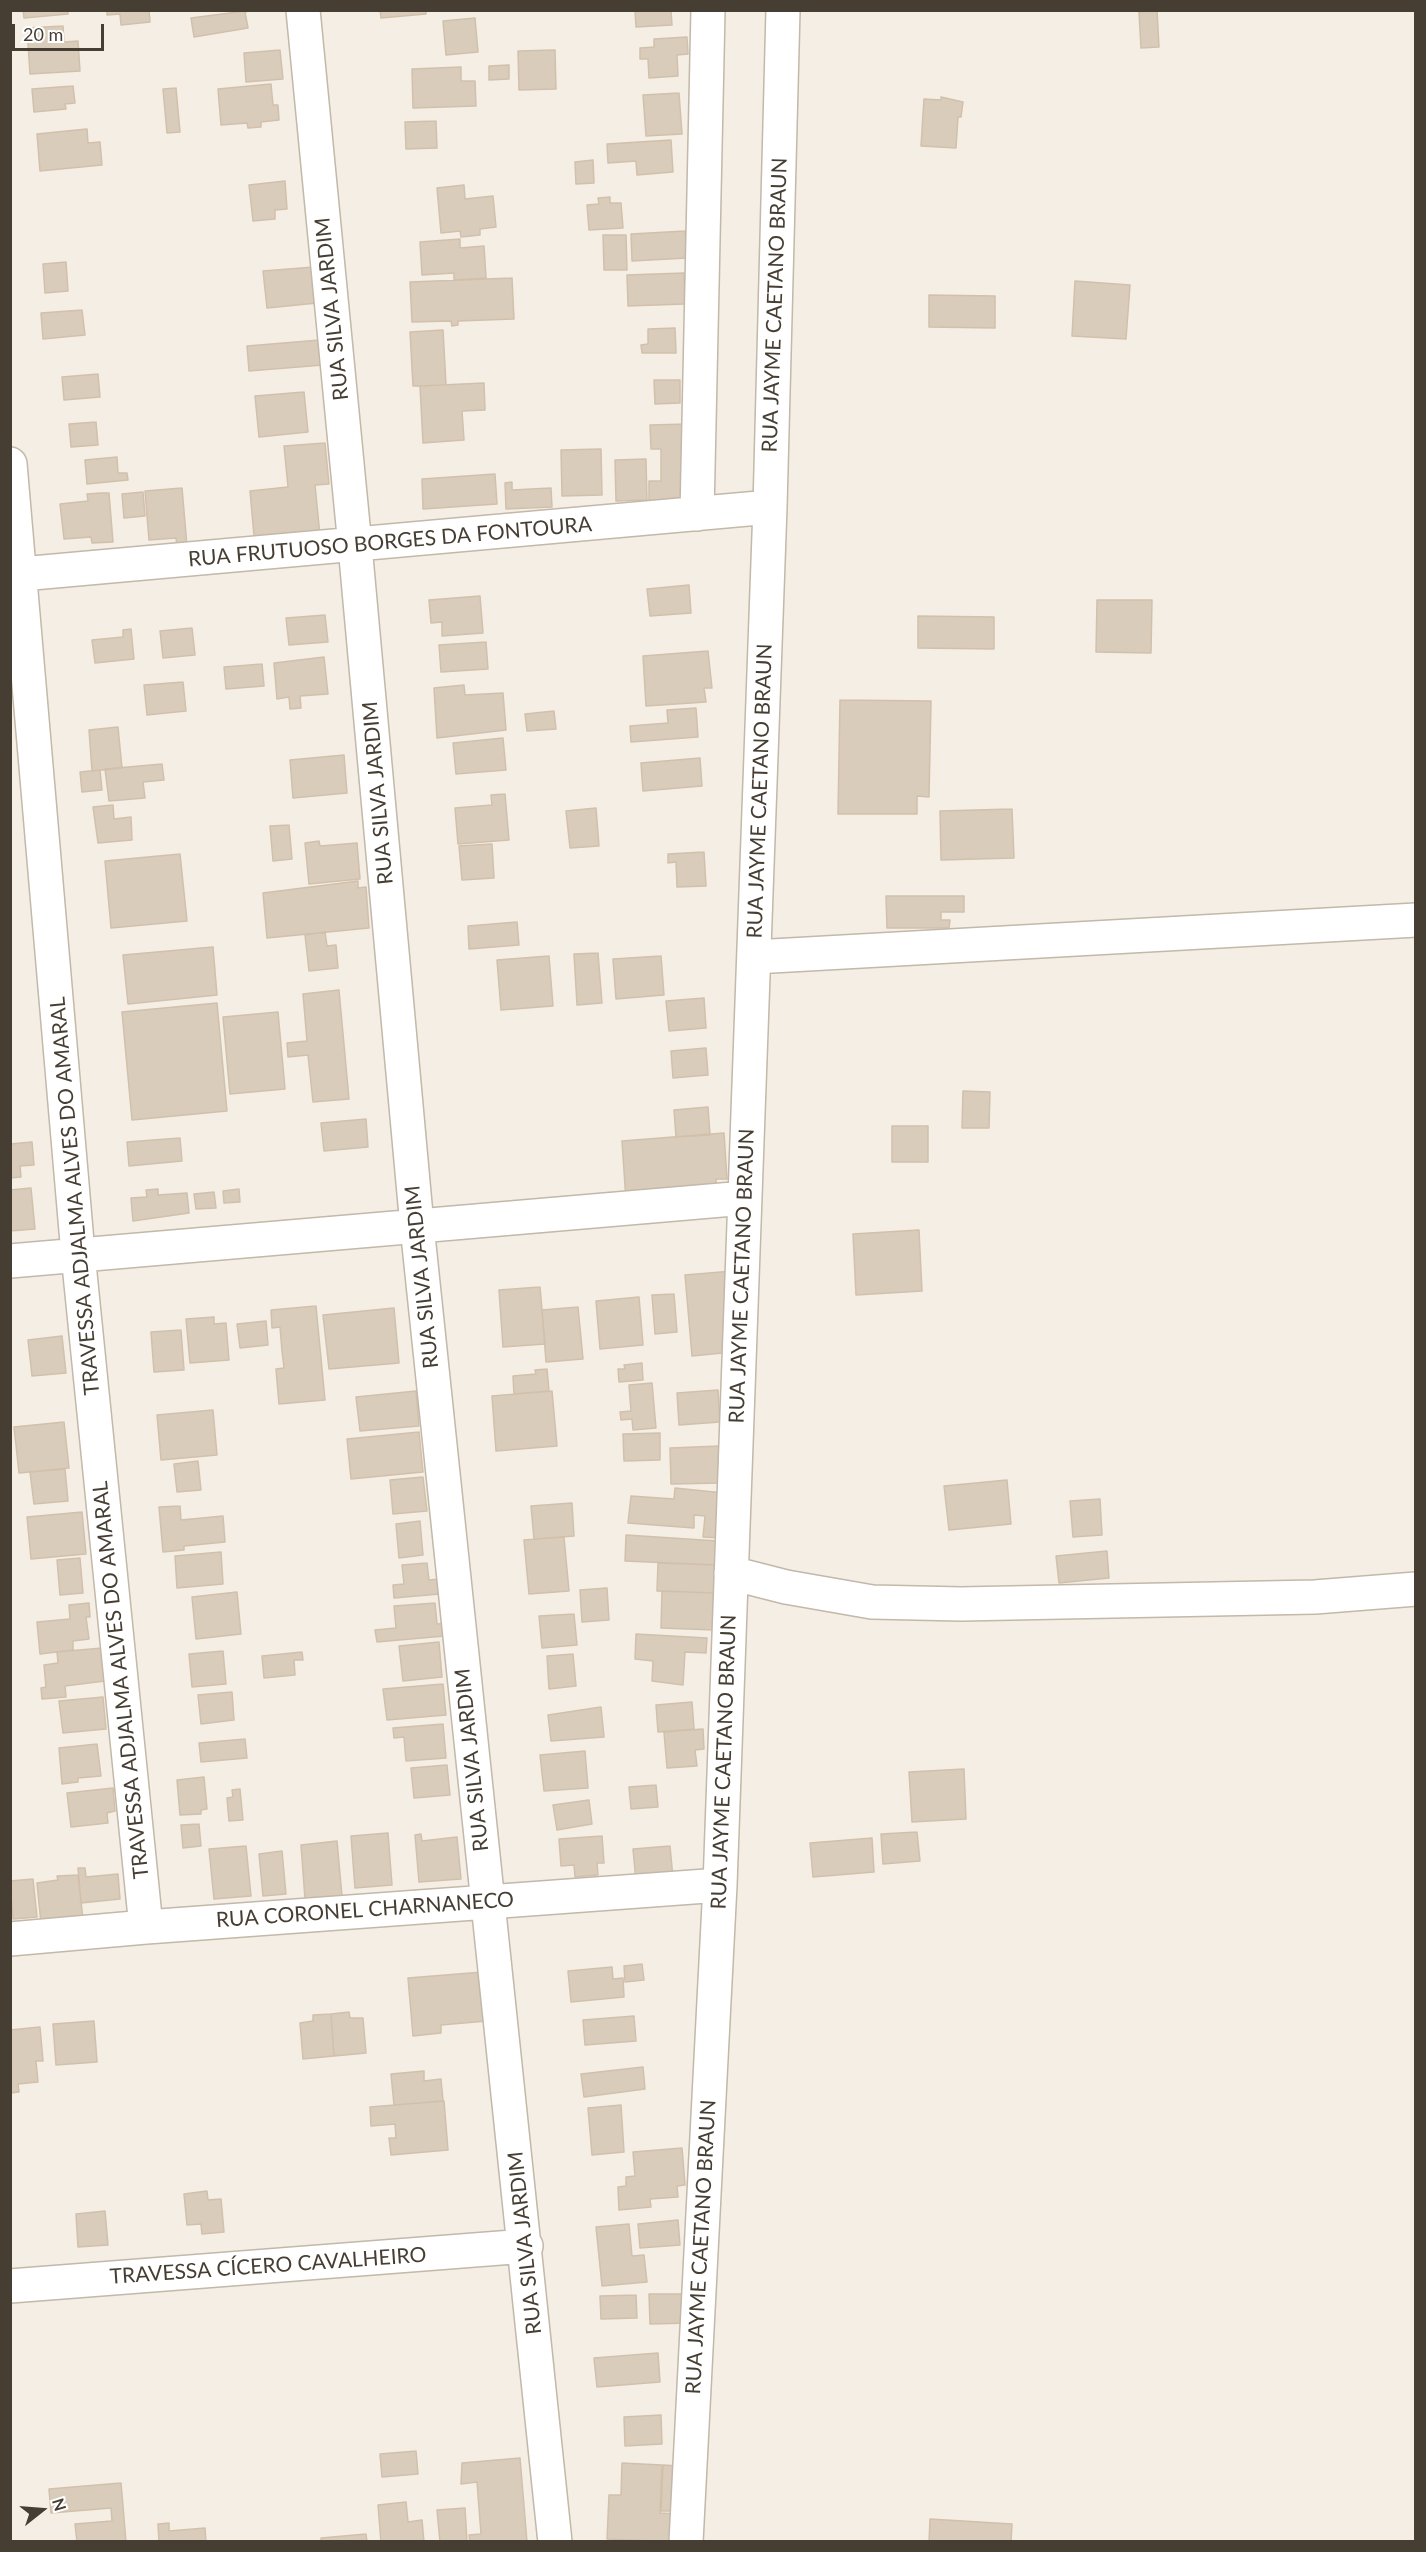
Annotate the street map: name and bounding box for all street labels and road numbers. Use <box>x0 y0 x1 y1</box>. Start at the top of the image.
street label: RUA JAYME CAETANO BRAUN <box>757 157 793 453</box>
street label: RUA SILVA JARDIM <box>310 216 354 402</box>
street label: RUA FRUTUOSO BORGES DA FONTOURA <box>187 512 593 572</box>
street label: RUA JAYME CAETANO BRAUN <box>742 643 778 939</box>
street label: RUA SILVA JARDIM <box>357 700 399 886</box>
street label: TRAVESSA ADJALMA ALVES DO AMARAL <box>45 996 105 1396</box>
street label: RUA JAYME CAETANO BRAUN <box>724 1128 760 1424</box>
street label: RUA SILVA JARDIM <box>400 1184 444 1370</box>
street label: TRAVESSA ADJALMA ALVES DO AMARAL <box>88 1480 154 1880</box>
street label: RUA JAYME CAETANO BRAUN <box>706 1614 742 1910</box>
street label: RUA SILVA JARDIM <box>450 1667 494 1853</box>
street label: RUA CORONEL CHARNANECO <box>215 1887 515 1933</box>
street label: RUA JAYME CAETANO BRAUN <box>681 2099 721 2395</box>
street label: RUA SILVA JARDIM <box>503 2150 547 2336</box>
street label: TRAVESSA CÍCERO CAVALHEIRO <box>109 2242 427 2290</box>

